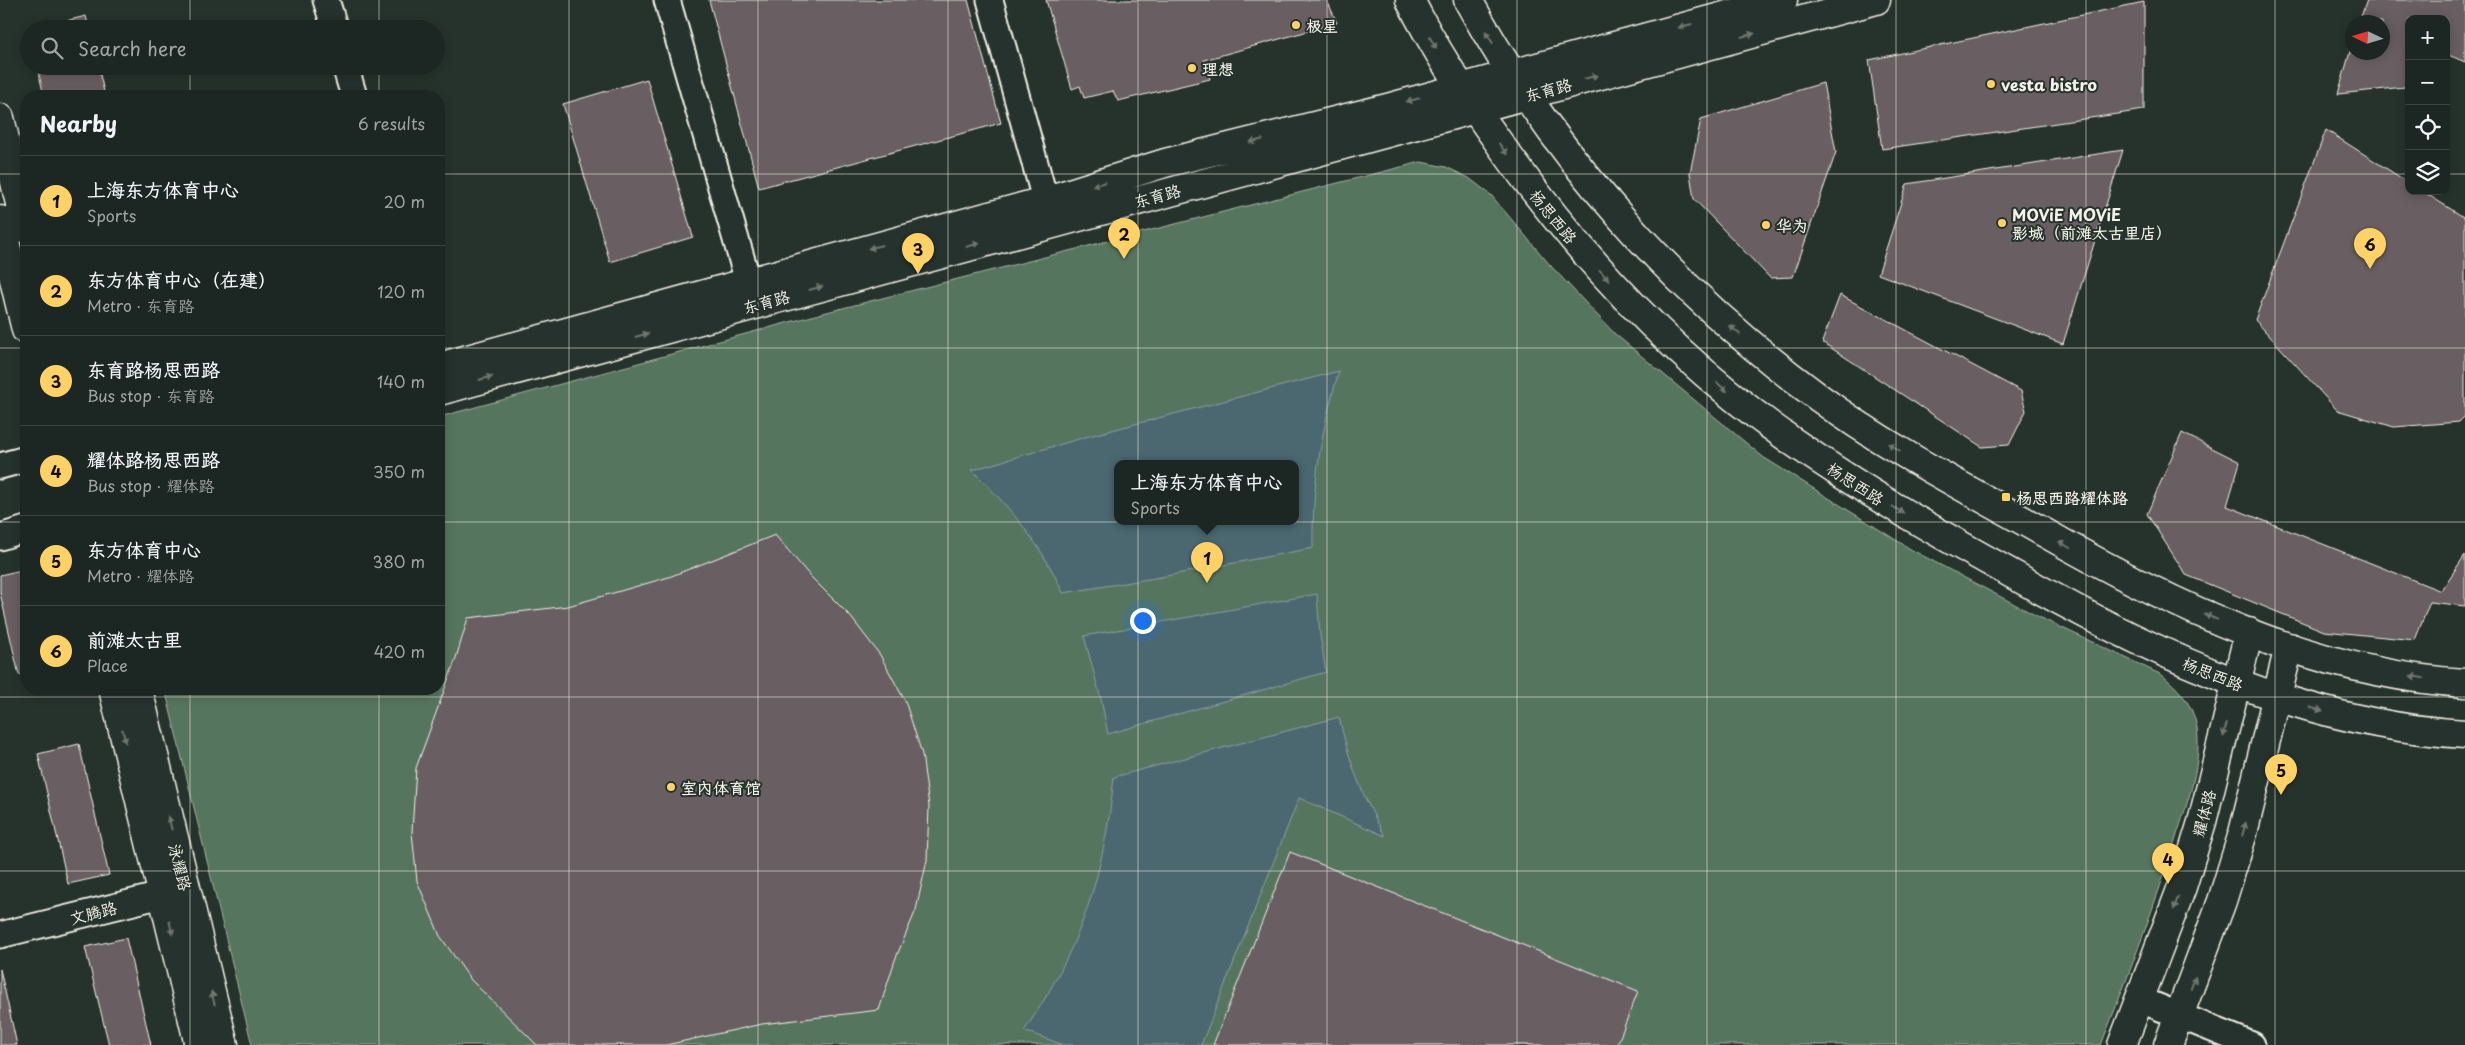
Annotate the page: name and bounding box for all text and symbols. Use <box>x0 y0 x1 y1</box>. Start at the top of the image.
place label: 极星 <box>1306 13 1338 37</box>
north arrow <box>2345 15 2390 60</box>
map controls <box>2405 15 2450 195</box>
button: + <box>2405 15 2450 60</box>
marker: 极星 <box>1290 19 1302 31</box>
search box <box>20 20 445 75</box>
one-way arrow <box>1678 23 1693 31</box>
one-way arrow <box>1740 30 1755 38</box>
one-way arrow <box>1484 31 1494 44</box>
icon: search <box>38 34 66 62</box>
text: Search here <box>78 34 187 62</box>
one-way arrow <box>1429 36 1437 50</box>
place label: 理想 <box>1202 56 1234 80</box>
button: − <box>2405 60 2450 105</box>
marker: 理想 <box>1186 62 1198 74</box>
street label: 东育路 <box>1522 71 1574 107</box>
place label: vesta bistro <box>2001 72 2097 96</box>
one-way arrow <box>1583 73 1599 81</box>
marker: vesta bistro <box>1985 78 1997 90</box>
one-way arrow <box>1405 97 1420 105</box>
button: locate <box>2405 105 2450 150</box>
text: Nearby <box>40 107 117 139</box>
text: 6 results <box>358 111 425 135</box>
one-way arrow <box>1248 137 1263 145</box>
one-way arrow <box>1497 142 1507 155</box>
button: layers <box>2405 150 2450 195</box>
text: 上海东方体育中心 <box>87 175 239 203</box>
street label: 东育路 <box>1131 177 1183 213</box>
one-way arrow <box>1091 180 1106 188</box>
street label: 杨思西路 <box>1525 184 1583 248</box>
text: 1 <box>52 189 60 213</box>
text: 20 m <box>384 189 425 213</box>
place label: MOViE MOViE 影城（前滩太古里店） <box>2012 202 2172 244</box>
text: Sports <box>87 203 136 227</box>
place label: 华为 <box>1776 213 1808 237</box>
marker: MOViE MOViE 影城（前滩太古里店） <box>1996 217 2008 229</box>
pin: 2 <box>1108 218 1140 259</box>
marker: 华为 <box>1760 219 1772 231</box>
pin: 6 <box>2354 228 2386 269</box>
pin: 3 <box>902 233 934 274</box>
one-way arrow <box>965 240 980 248</box>
one-way arrow <box>868 244 883 252</box>
text: 东方体育中心（在建） <box>87 265 277 293</box>
one-way arrow <box>1598 269 1610 281</box>
text: 2 <box>50 279 62 303</box>
text: 120 m <box>378 279 425 303</box>
street label: 东育路 <box>740 283 792 319</box>
one-way arrow <box>809 283 824 291</box>
text: Metro · 东育路 <box>87 293 194 317</box>
one-way arrow <box>1730 324 1742 336</box>
one-way arrow <box>635 331 650 339</box>
text: 东育路杨思西路 <box>87 355 220 383</box>
text: 3 <box>51 369 61 393</box>
text: 140 m <box>377 369 425 393</box>
one-way arrow <box>478 374 493 382</box>
one-way arrow <box>1715 381 1728 392</box>
text: Bus stop · 东育路 <box>87 383 215 407</box>
one-way arrow <box>1888 442 1901 451</box>
text: 耀体路杨思西路 <box>87 445 220 473</box>
street label: 杨思西路 <box>1823 456 1889 510</box>
text: 4 <box>51 459 61 483</box>
text: 350 m <box>373 459 425 483</box>
popup <box>1114 460 1299 525</box>
text: 上海东方体育中心 <box>1130 467 1283 495</box>
text: Bus stop · 耀体路 <box>87 473 215 497</box>
place label: 杨思西路耀体路 <box>2016 485 2128 509</box>
marker: 杨思西路耀体路 <box>2000 491 2012 503</box>
text: Sports <box>1130 495 1180 519</box>
one-way arrow <box>1891 505 1905 514</box>
text: 东方体育中心 <box>87 535 201 563</box>
one-way arrow <box>2058 541 2073 549</box>
pin: 1 <box>1191 542 1223 583</box>
text: 5 <box>51 549 61 573</box>
text: 380 m <box>373 549 425 573</box>
text: Metro · 耀体路 <box>87 563 194 587</box>
your location <box>1130 608 1156 634</box>
one-way arrow <box>2203 613 2218 621</box>
text: 前滩太古里 <box>87 625 182 653</box>
text: 6 <box>50 639 62 663</box>
text: 420 m <box>374 639 425 663</box>
street label: 杨思西路 <box>2179 650 2247 696</box>
text: Place <box>87 653 128 677</box>
one-way arrow <box>2408 672 2424 680</box>
one-way arrow <box>2308 705 2323 713</box>
one-way arrow <box>2221 723 2229 738</box>
one-way arrow <box>121 729 129 744</box>
pin: 5 <box>2265 754 2297 795</box>
place label: 室内体育馆 <box>681 775 761 799</box>
marker: 室内体育馆 <box>665 781 677 793</box>
street label: 耀体路 <box>2185 787 2221 839</box>
one-way arrow <box>166 815 174 830</box>
one-way arrow <box>2240 822 2248 837</box>
street label: 泳耀路 <box>164 841 198 893</box>
pin: 4 <box>2152 843 2184 884</box>
street label: 文腾路 <box>67 895 119 929</box>
one-way arrow <box>2172 896 2180 911</box>
one-way arrow <box>167 921 175 936</box>
one-way arrow <box>2189 976 2197 991</box>
one-way arrow <box>209 990 217 1005</box>

